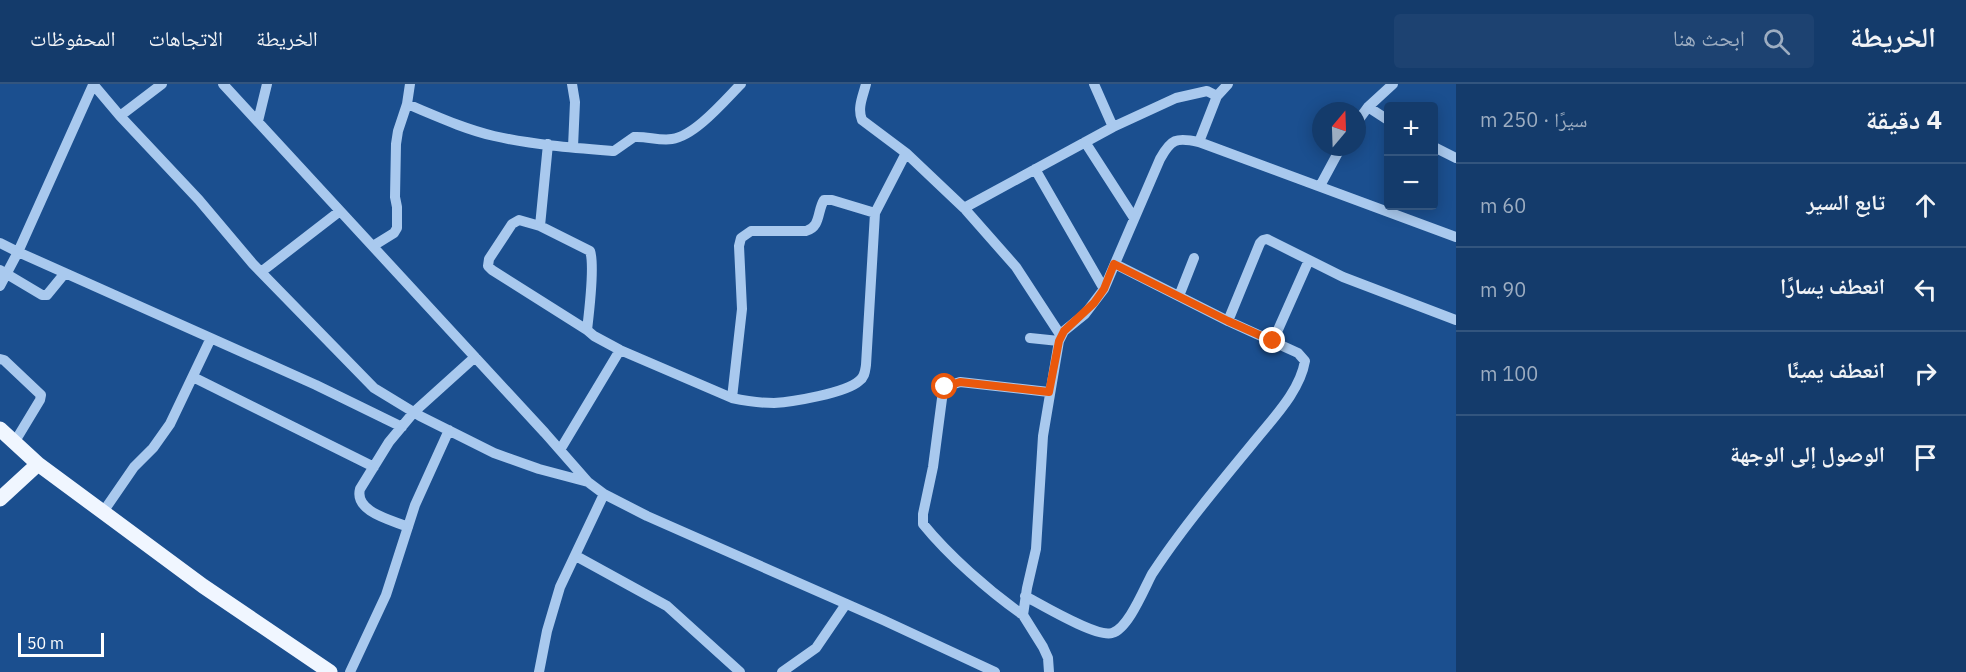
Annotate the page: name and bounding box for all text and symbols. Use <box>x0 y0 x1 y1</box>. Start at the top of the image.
search box <box>1394 14 1814 68</box>
text: الخريطة <box>1850 18 1936 55</box>
text: ابحث هنا <box>1673 23 1745 52</box>
text: المحفوظات <box>30 24 115 52</box>
text: الاتجاهات <box>148 24 223 52</box>
text: الخريطة <box>256 24 318 52</box>
icon: search <box>1760 25 1793 58</box>
north arrow <box>1312 102 1366 156</box>
map controls <box>1384 102 1438 210</box>
button: + <box>1384 102 1438 156</box>
text: 4 دقيقة <box>1866 102 1942 136</box>
text: سيرًا · 250 m <box>1480 106 1587 133</box>
button: − <box>1384 156 1438 210</box>
text: تابع السير <box>1806 187 1885 216</box>
icon: ahead <box>1909 189 1942 222</box>
text: 60 m <box>1480 192 1526 219</box>
text: انعطف يسارًا <box>1780 271 1885 300</box>
icon: left <box>1909 273 1942 306</box>
text: 90 m <box>1480 276 1526 303</box>
route end <box>1259 327 1285 353</box>
text: انعطف يمينًا <box>1787 355 1885 384</box>
icon: right <box>1909 357 1942 390</box>
text: 100 m <box>1480 360 1538 387</box>
route start <box>931 373 957 399</box>
text: الوصول إلى الوجهة <box>1730 439 1885 468</box>
icon: arrive <box>1909 441 1942 474</box>
scale bar <box>18 630 104 658</box>
text: 50 m <box>27 633 64 653</box>

